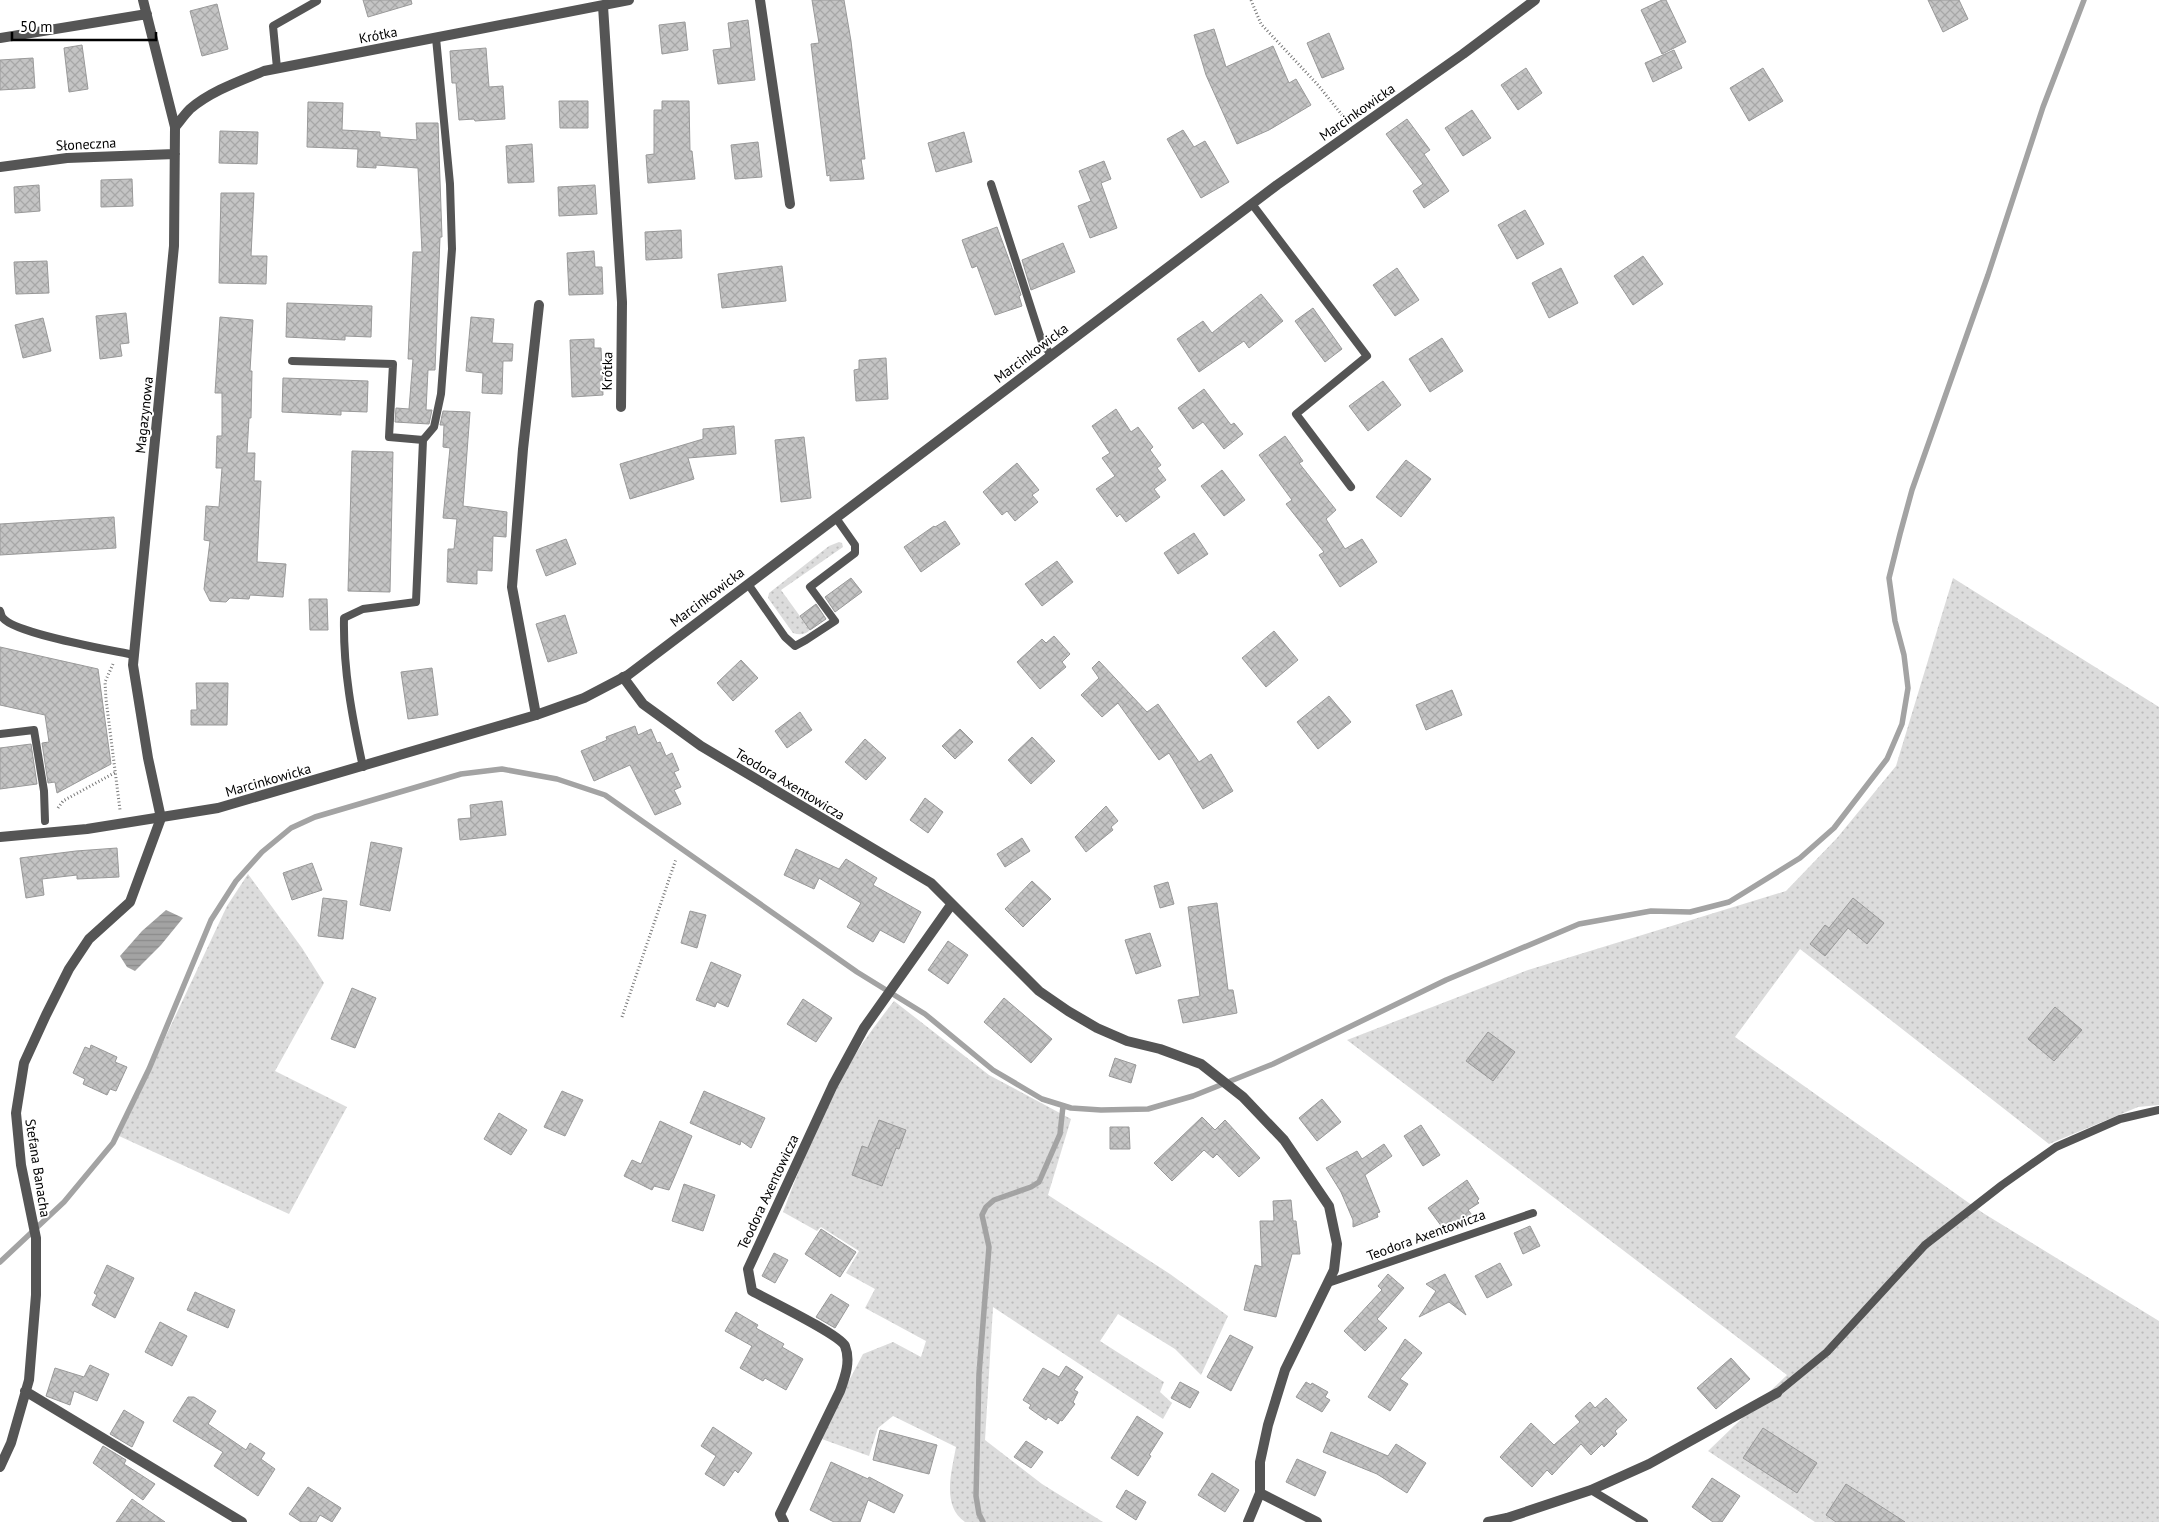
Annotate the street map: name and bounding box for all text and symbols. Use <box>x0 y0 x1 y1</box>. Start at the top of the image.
scale bar <box>12 10 156 42</box>
text: 50 m <box>20 17 53 36</box>
street label: Krótka <box>357 22 399 48</box>
street label: Marcinkowicka <box>1316 79 1398 145</box>
street label: Słoneczna <box>55 133 117 155</box>
street label: Marcinkowicka <box>990 319 1072 387</box>
street label: Krótka <box>598 351 616 391</box>
street label: Magazynowa <box>131 376 157 454</box>
street label: Marcinkowicka <box>666 563 748 631</box>
street label: Teodora Axentowicza <box>732 744 848 824</box>
street label: Marcinkowicka <box>223 759 313 801</box>
street label: Stefana Banacha <box>21 1117 55 1219</box>
street label: Teodora Axentowicza <box>733 1131 803 1253</box>
street label: Teodora Axentowicza <box>1364 1205 1488 1265</box>

